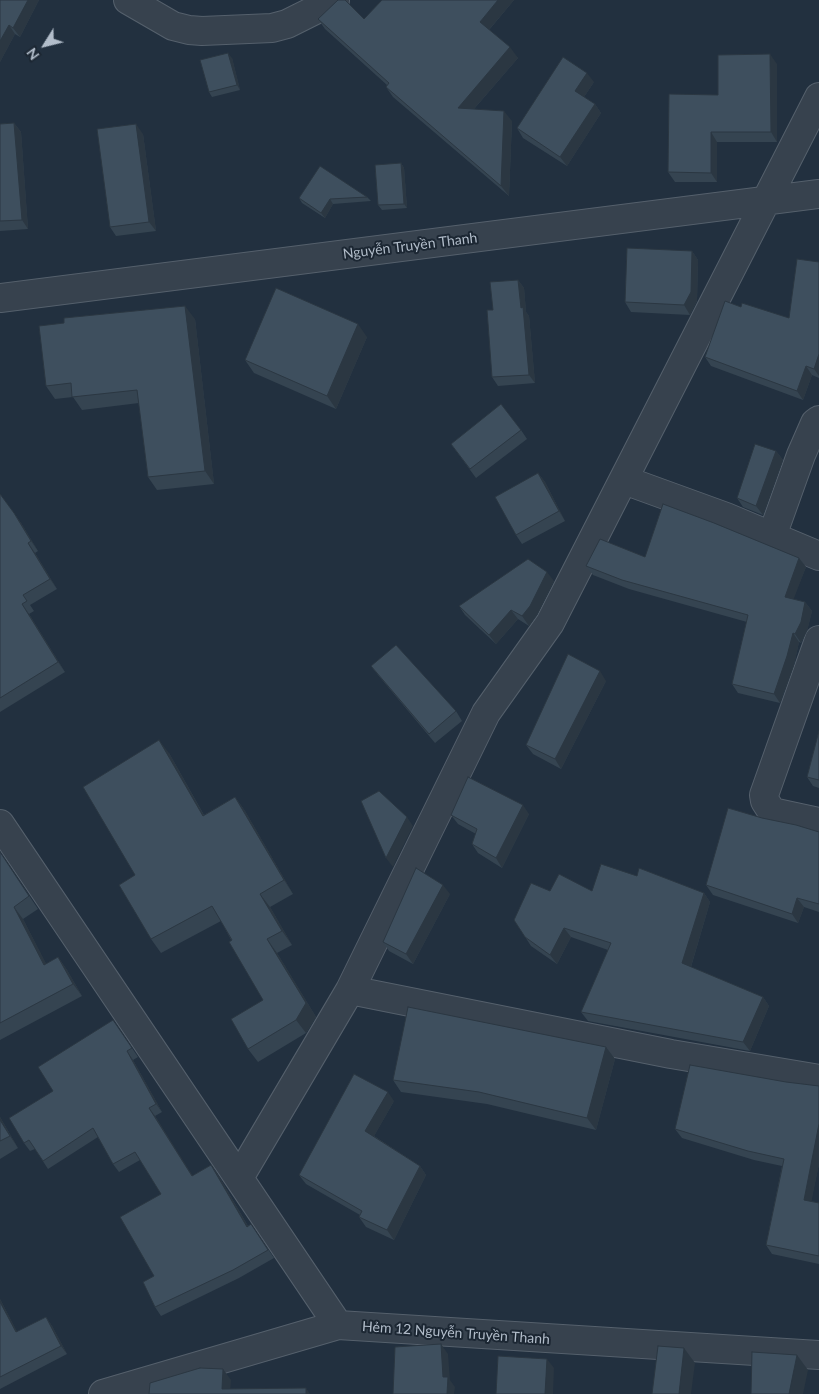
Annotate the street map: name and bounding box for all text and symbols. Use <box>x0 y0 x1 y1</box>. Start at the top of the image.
north arrow <box>20 20 70 70</box>
text: N <box>22 45 43 63</box>
street label: Nguyễn Truyền Thanh <box>342 229 478 263</box>
street label: Hẻm 12 Nguyễn Truyền Thanh <box>362 1318 550 1348</box>

